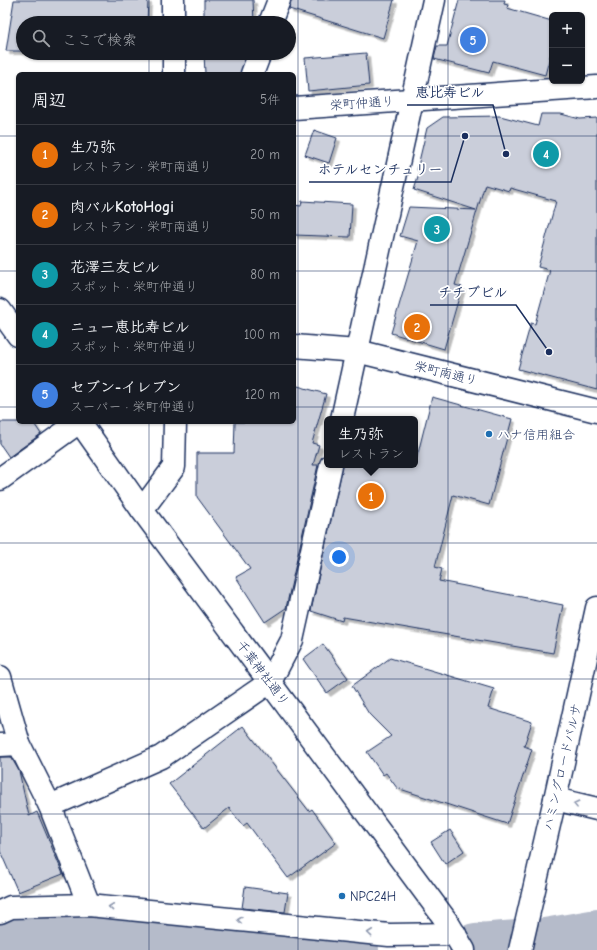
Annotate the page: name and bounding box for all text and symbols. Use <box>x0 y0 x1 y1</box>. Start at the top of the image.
map controls <box>549 12 585 84</box>
button: + <box>549 12 585 48</box>
search box <box>16 16 296 60</box>
pin: 5 <box>460 25 486 55</box>
icon: search <box>30 27 52 49</box>
text: ここで検索 <box>62 31 137 49</box>
button: − <box>549 48 585 84</box>
callout: 恵比寿ビル <box>407 79 493 105</box>
text: 恵比寿ビル <box>415 84 485 101</box>
text: 周辺 <box>32 91 66 110</box>
text: 5件 <box>260 92 280 107</box>
street label: 栄町仲通り <box>329 93 395 113</box>
text: 生乃弥 <box>70 138 115 156</box>
pin: 4 <box>533 139 559 169</box>
text: 1 <box>42 147 48 162</box>
text: 20 m <box>250 147 280 162</box>
callout: ホテルセンチュリー <box>309 156 451 182</box>
text: レストラン · 栄町南通り <box>70 159 212 174</box>
text: ホテルセンチュリー <box>318 161 442 178</box>
text: 肉バルKotoHogi <box>70 198 174 216</box>
text: 2 <box>42 207 48 222</box>
text: 50 m <box>250 207 280 222</box>
pin: 3 <box>424 214 450 244</box>
text: レストラン · 栄町南通り <box>70 219 212 234</box>
text: 花澤三友ビル <box>70 258 160 276</box>
text: 3 <box>42 267 48 282</box>
text: 80 m <box>250 267 280 282</box>
text: スポット · 栄町仲通り <box>70 279 198 294</box>
callout: チチブビル <box>430 279 516 305</box>
text: チチブビル <box>438 284 508 301</box>
pin: 2 <box>404 312 430 342</box>
text: ニュー恵比寿ビル <box>70 318 189 336</box>
text: 4 <box>42 327 48 342</box>
text: 100 m <box>244 327 280 342</box>
text: スポット · 栄町仲通り <box>70 339 198 354</box>
street label: 栄町南通り <box>413 358 479 388</box>
text: セブン-イレブン <box>70 378 181 396</box>
text: 5 <box>42 387 48 402</box>
text: 120 m <box>245 387 280 402</box>
text: スーパー · 栄町仲通り <box>70 399 197 414</box>
popup <box>324 416 418 468</box>
text: 生乃弥 <box>338 425 383 443</box>
place label: ハナ信用組合 <box>497 427 575 442</box>
marker: ハナ信用組合 <box>484 429 494 439</box>
text: レストラン <box>338 446 404 461</box>
pin: 1 <box>358 481 384 511</box>
your location <box>329 547 349 567</box>
street label: 千葉神社通り <box>234 637 292 709</box>
street label: ハミングロードパルサ <box>540 702 584 832</box>
one-way arrow <box>573 800 580 809</box>
place label: NPC24H <box>350 889 396 904</box>
marker: NPC24H <box>337 891 347 901</box>
one-way arrow <box>108 903 114 912</box>
one-way arrow <box>237 915 243 924</box>
one-way arrow <box>367 928 373 937</box>

